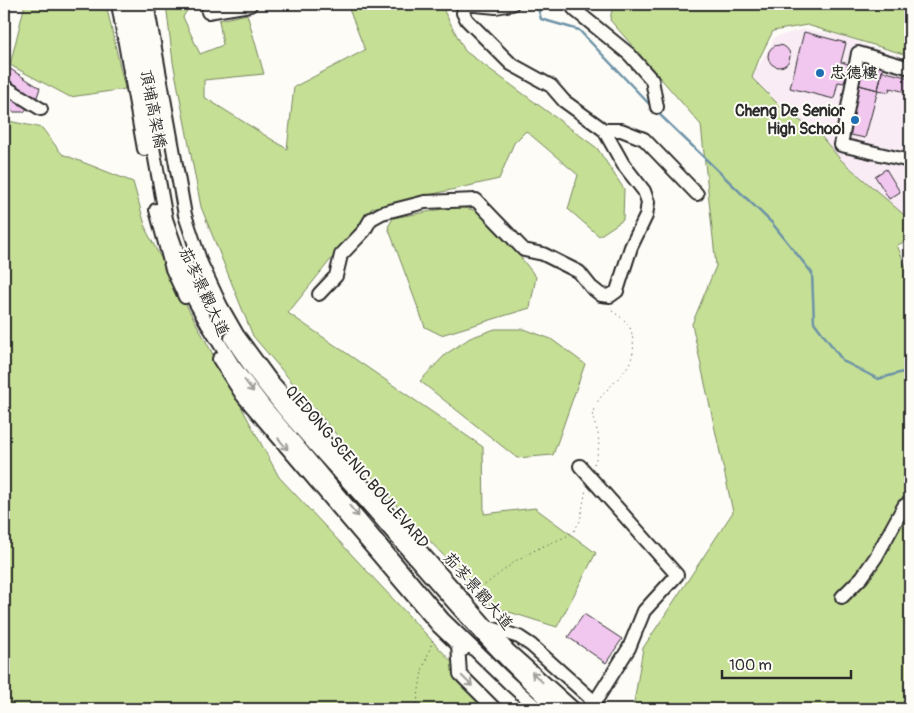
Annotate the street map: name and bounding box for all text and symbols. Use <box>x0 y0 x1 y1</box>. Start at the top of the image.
place label: 忠德樓 <box>830 63 878 83</box>
marker: 忠德樓 <box>814 67 826 79</box>
street label: 頂埔高架橋 <box>136 68 170 150</box>
place label: Cheng De Senior High School <box>735 101 845 139</box>
marker: Cheng De Senior High School <box>849 114 861 126</box>
street label: 茄苳景觀大道 <box>175 244 233 340</box>
one-way arrow <box>244 379 255 392</box>
street label: QIEDONG SCENIC BOULEVARD <box>281 381 433 553</box>
one-way arrow <box>278 437 289 450</box>
one-way arrow <box>348 504 359 517</box>
street label: 茄苳景觀大道 <box>439 548 517 634</box>
scale bar <box>722 648 850 680</box>
text: 100 m <box>729 656 772 675</box>
one-way arrow <box>531 671 544 683</box>
one-way arrow <box>461 675 473 687</box>

